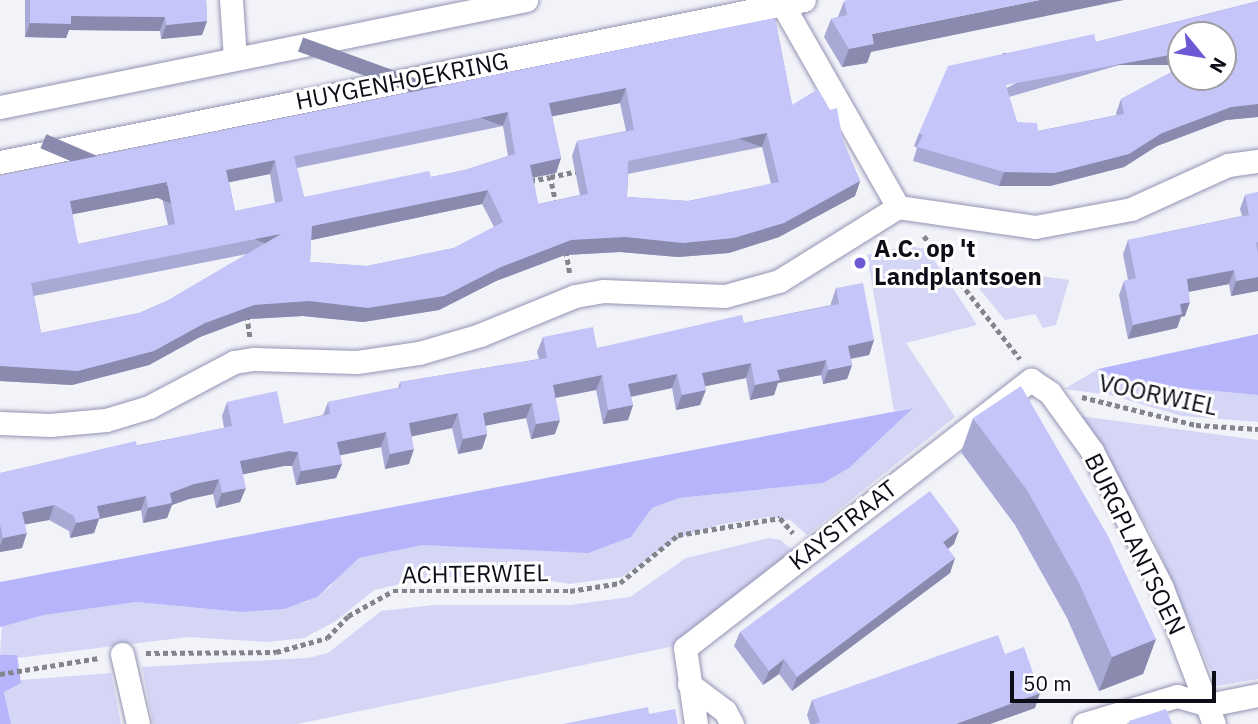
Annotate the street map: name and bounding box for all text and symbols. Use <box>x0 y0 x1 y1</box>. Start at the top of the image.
north arrow <box>1167 21 1237 91</box>
street label: HUYGENHOEKRING <box>293 46 511 116</box>
text: N <box>1205 54 1232 77</box>
place label: A.C. op 't Landplantsoen <box>874 235 1042 291</box>
marker: A.C. op 't Landplantsoen <box>852 255 868 271</box>
street label: VOORWIEL <box>1096 368 1220 422</box>
street label: BURGPLANTSOEN <box>1079 448 1191 640</box>
street label: KAYSTRAAT <box>783 474 903 576</box>
street label: ACHTERWIEL <box>401 558 549 590</box>
scale bar <box>1013 658 1220 702</box>
text: 50 m <box>1023 669 1072 697</box>

